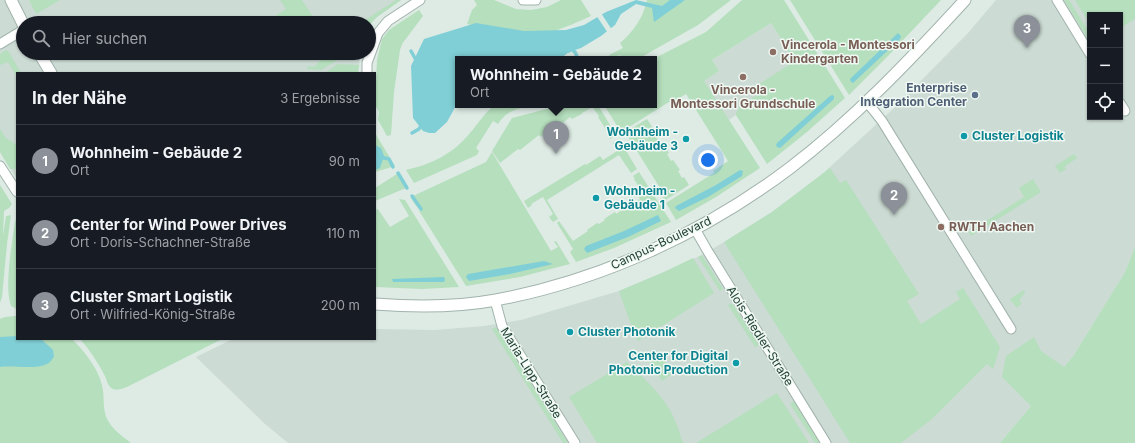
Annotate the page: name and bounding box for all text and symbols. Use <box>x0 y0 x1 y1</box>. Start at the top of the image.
map controls <box>1087 12 1123 120</box>
button: + <box>1087 12 1123 48</box>
pin: 3 <box>1014 15 1040 48</box>
search box <box>16 16 376 60</box>
icon: search <box>30 27 52 49</box>
text: Hier suchen <box>62 29 147 48</box>
place label: Vincerola - Montessori Kindergarten <box>781 37 915 66</box>
marker: Vincerola - Montessori Kindergarten <box>768 47 778 57</box>
button: − <box>1087 48 1123 84</box>
popup <box>455 56 657 108</box>
text: Wohnheim - Gebäude 2 <box>470 65 642 84</box>
marker: Vincerola - Montessori Grundschule <box>738 72 748 82</box>
place label: Enterprise Integration Center <box>860 80 967 109</box>
place label: Vincerola - Montessori Grundschule <box>671 82 815 111</box>
text: Ort <box>470 84 489 100</box>
button: locate <box>1087 84 1123 120</box>
text: In der Nähe <box>32 88 127 108</box>
text: 3 Ergebnisse <box>280 90 360 106</box>
marker: Enterprise Integration Center <box>970 90 980 100</box>
pin: 1 <box>543 121 569 154</box>
place label: Wohnheim - Gebäude 3 <box>607 124 678 153</box>
place label: Cluster Logistik <box>972 128 1064 143</box>
marker: Cluster Logistik <box>959 131 969 141</box>
marker: Wohnheim - Gebäude 3 <box>681 134 691 144</box>
text: Wohnheim - Gebäude 2 <box>70 143 242 162</box>
your location <box>698 150 718 170</box>
text: 1 <box>42 153 48 169</box>
text: 90 m <box>329 153 360 169</box>
text: Ort <box>70 162 89 178</box>
pin: 2 <box>881 182 907 215</box>
place label: Wohnheim - Gebäude 1 <box>604 183 675 212</box>
marker: Wohnheim - Gebäude 1 <box>591 193 601 203</box>
street label: Campus-Boulevard <box>608 213 713 272</box>
text: Center for Wind Power Drives <box>70 215 287 234</box>
place label: RWTH Aachen <box>949 219 1034 234</box>
marker: RWTH Aachen <box>936 222 946 232</box>
text: 2 <box>41 225 49 241</box>
text: 110 m <box>326 225 360 241</box>
text: Ort · Doris-Schachner-Straße <box>70 234 250 250</box>
street label: Alois-Riedler-Straße <box>724 283 797 388</box>
text: Cluster Smart Logistik <box>70 287 232 306</box>
text: 3 <box>41 297 49 313</box>
text: 200 m <box>321 297 360 313</box>
text: Ort · Wilfried-König-Straße <box>70 306 235 322</box>
street label: Maria-Lipp-Straße <box>497 324 566 421</box>
place label: Cluster Photonik <box>578 324 675 339</box>
marker: Cluster Photonik <box>565 327 575 337</box>
place label: Center for Digital Photonic Production <box>609 348 728 377</box>
marker: Center for Digital Photonic Production <box>731 358 741 368</box>

